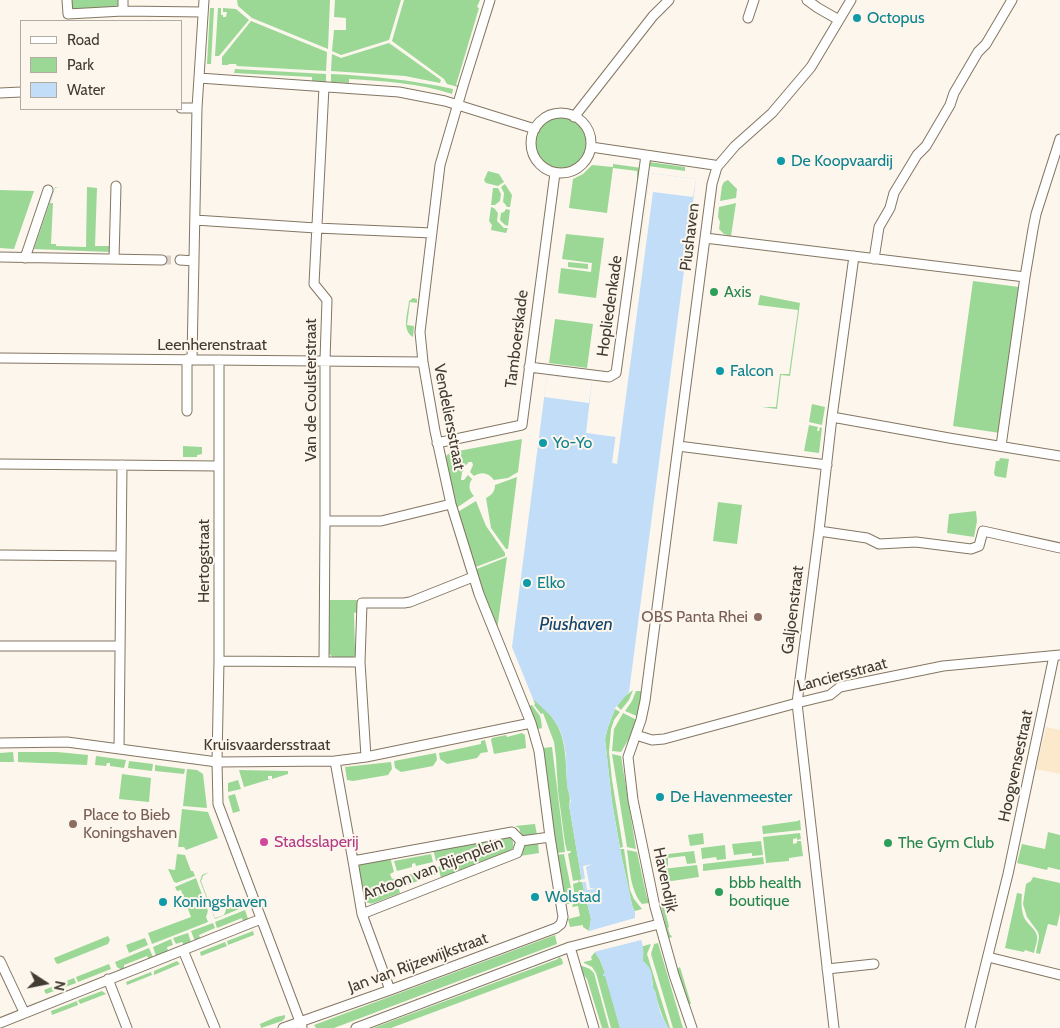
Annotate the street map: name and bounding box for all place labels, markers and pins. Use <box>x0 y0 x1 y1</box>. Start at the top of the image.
place label: Octopus <box>867 8 925 28</box>
marker: Octopus <box>851 12 863 24</box>
place label: De Koopvaardij <box>791 151 893 171</box>
marker: De Koopvaardij <box>775 155 787 167</box>
place label: Axis <box>724 282 751 302</box>
marker: Axis <box>708 286 720 298</box>
place label: Falcon <box>730 361 774 381</box>
marker: Falcon <box>714 365 726 377</box>
place label: Yo-Yo <box>553 433 592 453</box>
marker: Yo-Yo <box>537 437 549 449</box>
place label: Elko <box>537 573 565 593</box>
marker: Elko <box>521 577 533 589</box>
place label: OBS Panta Rhei <box>641 607 748 627</box>
marker: OBS Panta Rhei <box>752 611 764 623</box>
place label: De Havenmeester <box>670 787 792 807</box>
marker: De Havenmeester <box>654 791 666 803</box>
place label: Place to Bieb Koningshaven <box>83 805 177 843</box>
marker: Place to Bieb Koningshaven <box>67 818 79 830</box>
place label: Stadsslaperij <box>274 832 359 852</box>
place label: The Gym Club <box>898 833 994 853</box>
marker: Stadsslaperij <box>258 836 270 848</box>
marker: The Gym Club <box>882 837 894 849</box>
place label: bbb health boutique <box>729 873 802 911</box>
marker: bbb health boutique <box>713 886 725 898</box>
place label: Wolstad <box>545 887 601 907</box>
marker: Wolstad <box>529 891 541 903</box>
place label: Koningshaven <box>173 892 267 912</box>
marker: Koningshaven <box>157 896 169 908</box>

